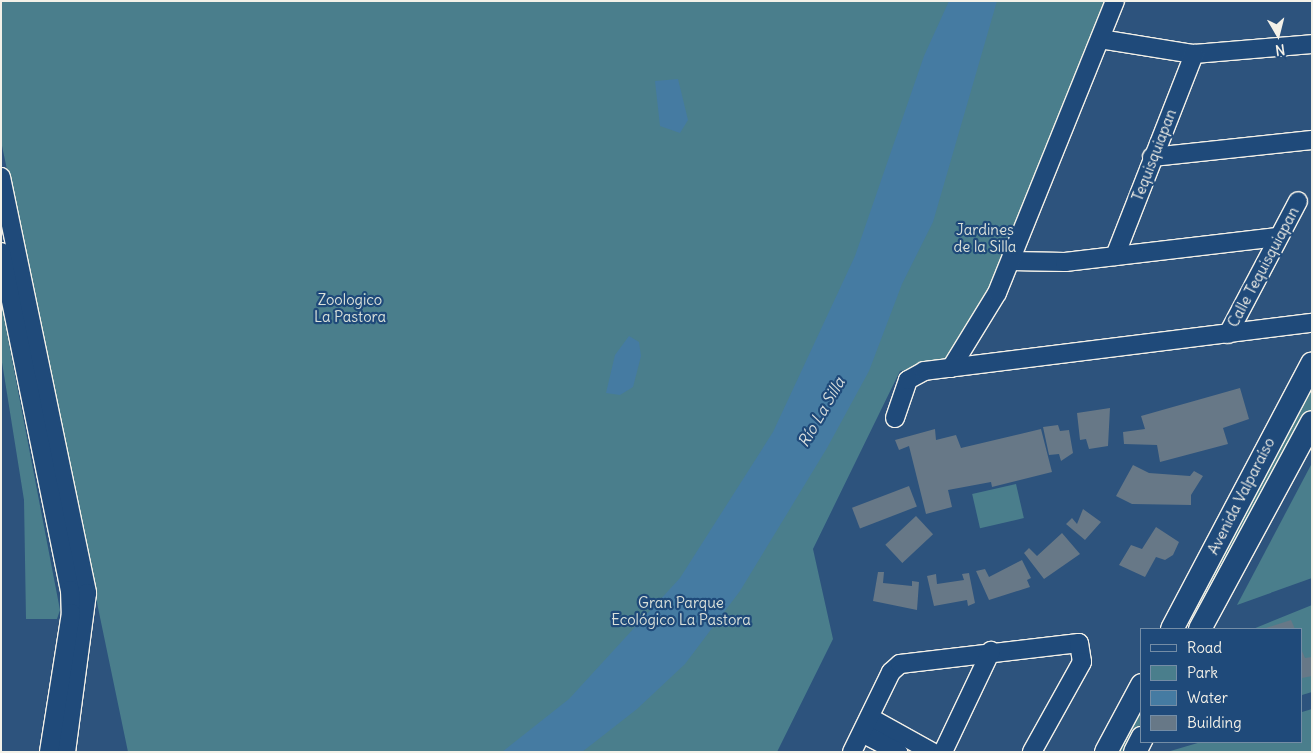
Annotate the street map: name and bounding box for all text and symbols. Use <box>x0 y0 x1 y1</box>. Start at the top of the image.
north arrow <box>1253 10 1303 60</box>
text: N <box>1274 40 1286 59</box>
street label: Tequisquiapan <box>1128 107 1180 203</box>
street label: Calle Tequisquiapan <box>1224 204 1302 330</box>
park label: Jardines de la Silla <box>954 220 1016 255</box>
park label: Zoologico La Pastora <box>314 290 386 325</box>
water label: Río La Silla <box>793 374 849 450</box>
street label: Avenida Valparaíso <box>1204 435 1278 557</box>
park label: Gran Parque Ecológico La Pastora <box>611 593 751 628</box>
legend <box>1140 628 1303 743</box>
text: Road <box>1187 638 1222 657</box>
text: Park <box>1187 663 1218 682</box>
text: Water <box>1187 688 1228 707</box>
text: Building <box>1187 713 1242 732</box>

